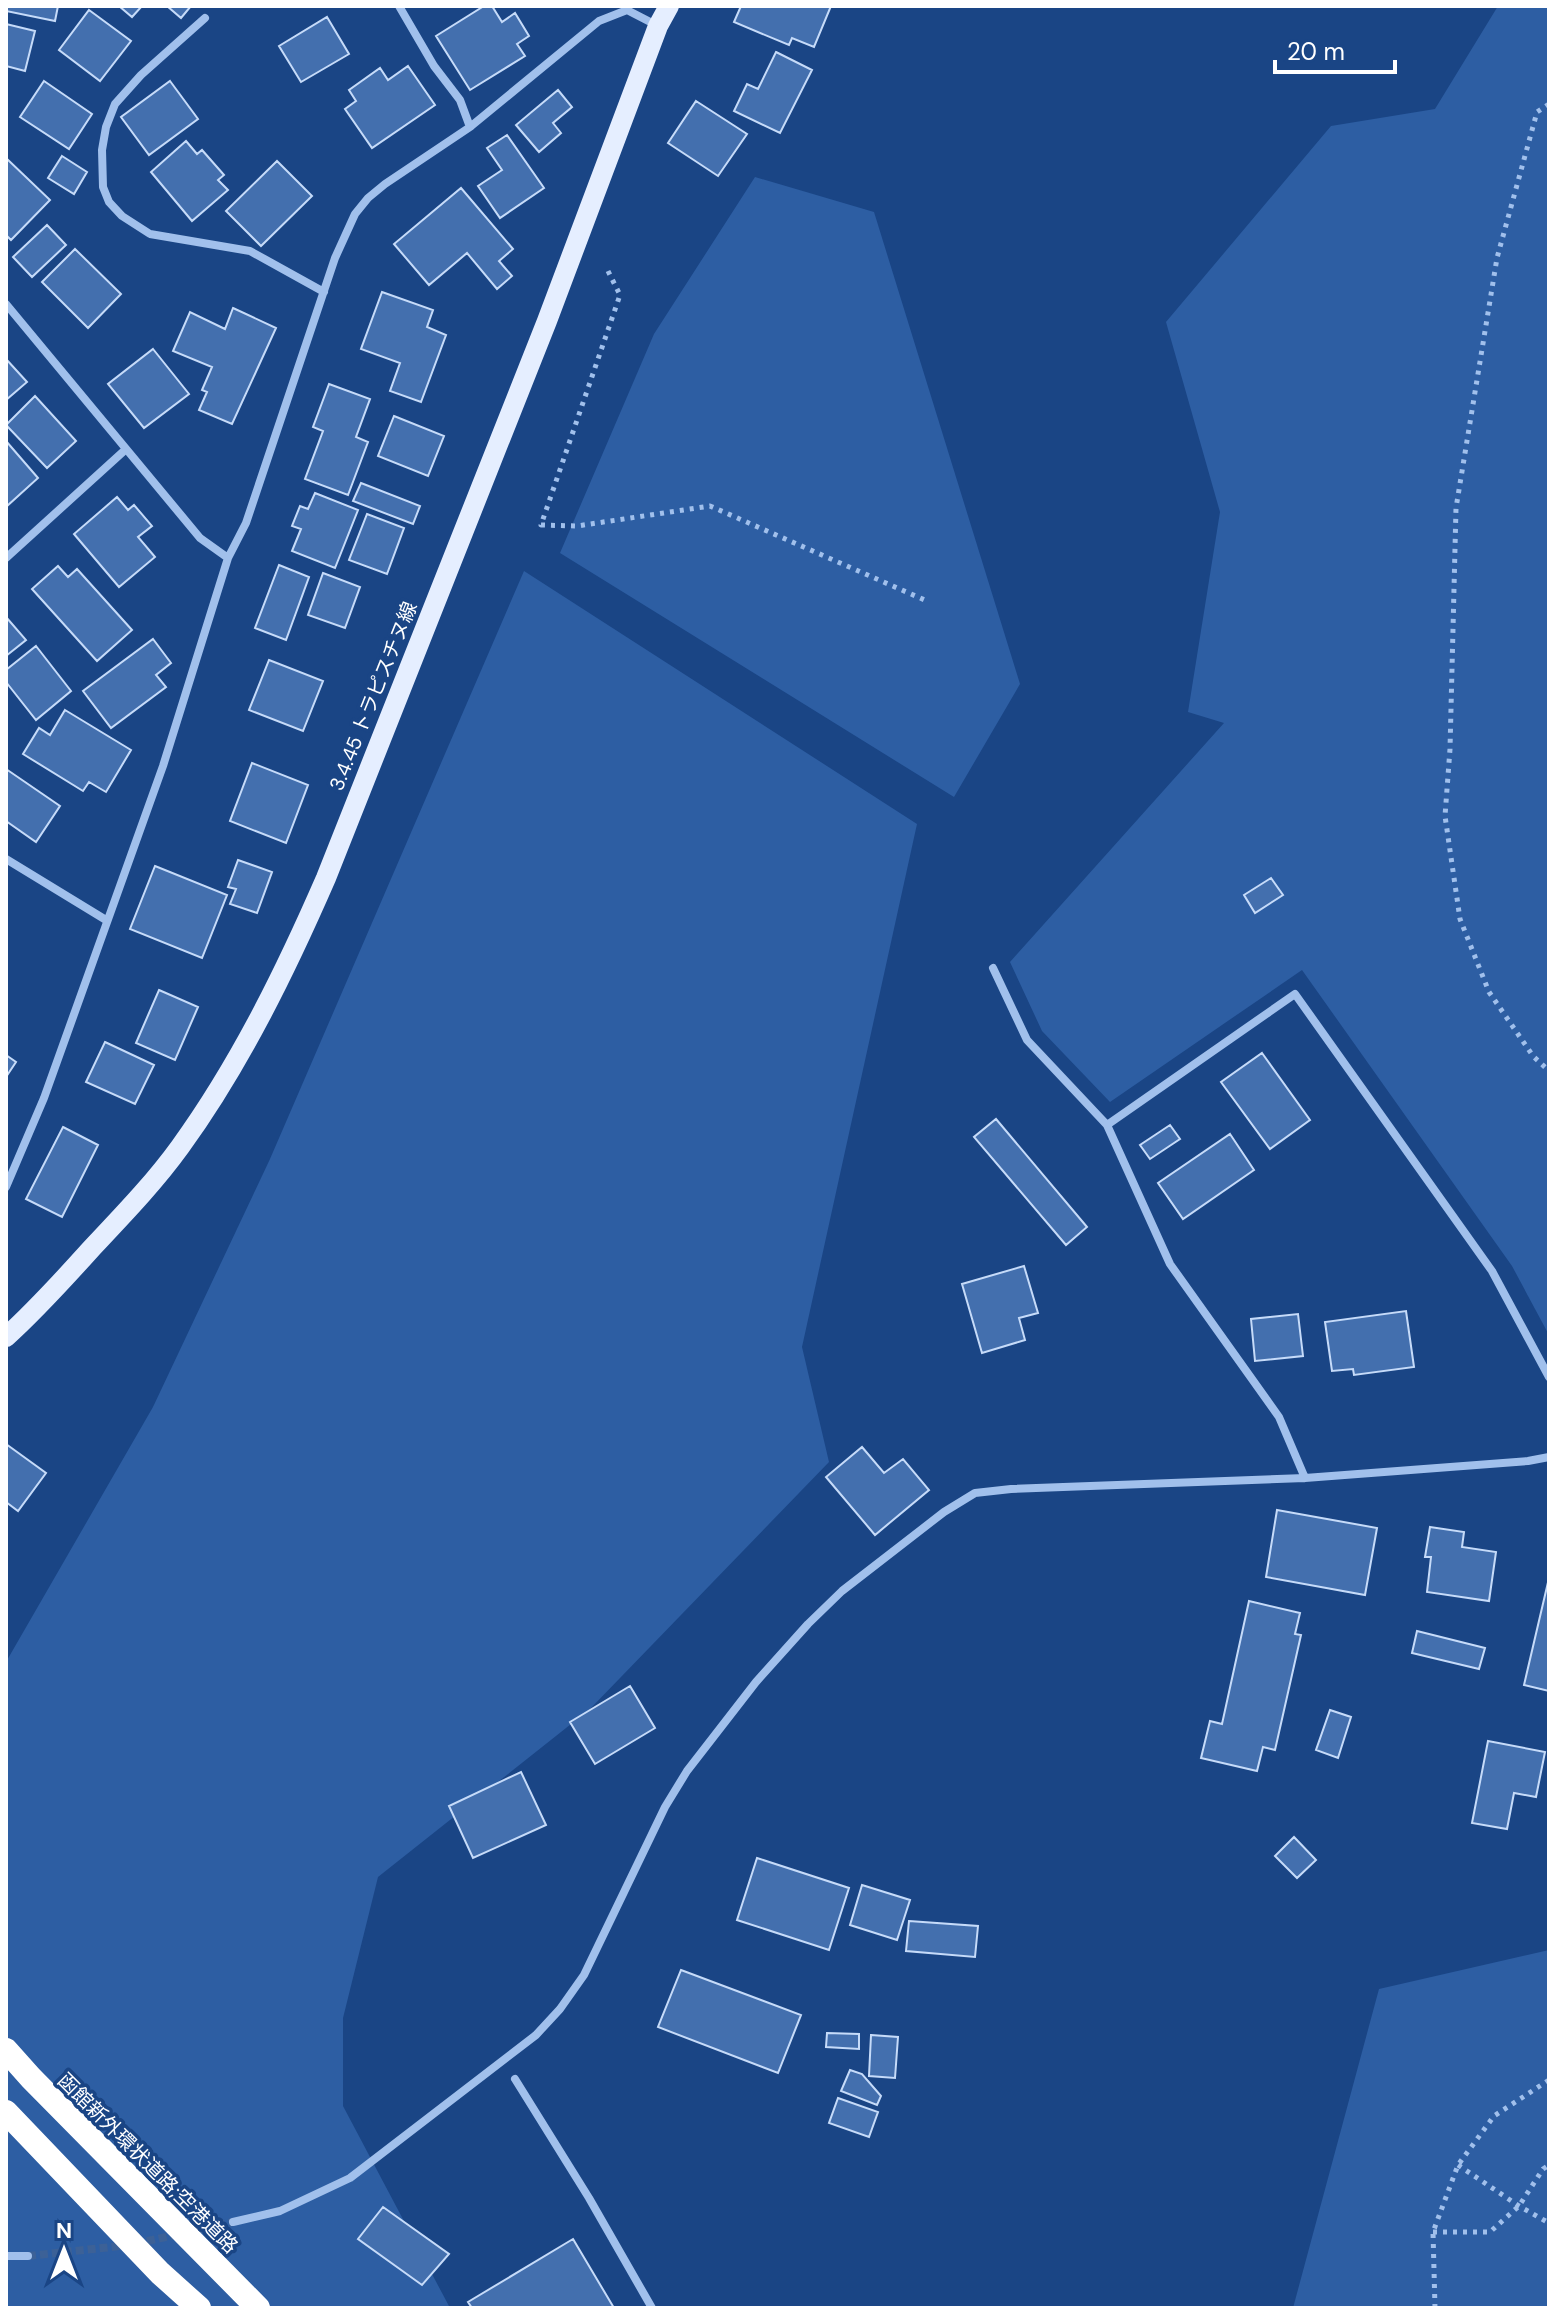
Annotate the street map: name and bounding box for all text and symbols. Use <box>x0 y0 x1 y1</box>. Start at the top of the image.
scale bar <box>1275 24 1395 74</box>
text: 20 m <box>1287 36 1345 67</box>
street label: 3.4.45 トラピスチヌ線 <box>323 598 423 794</box>
street label: 函館新外環状道路;空港道路 <box>52 2067 244 2259</box>
north arrow <box>24 2210 104 2290</box>
text: N <box>56 2216 72 2245</box>

